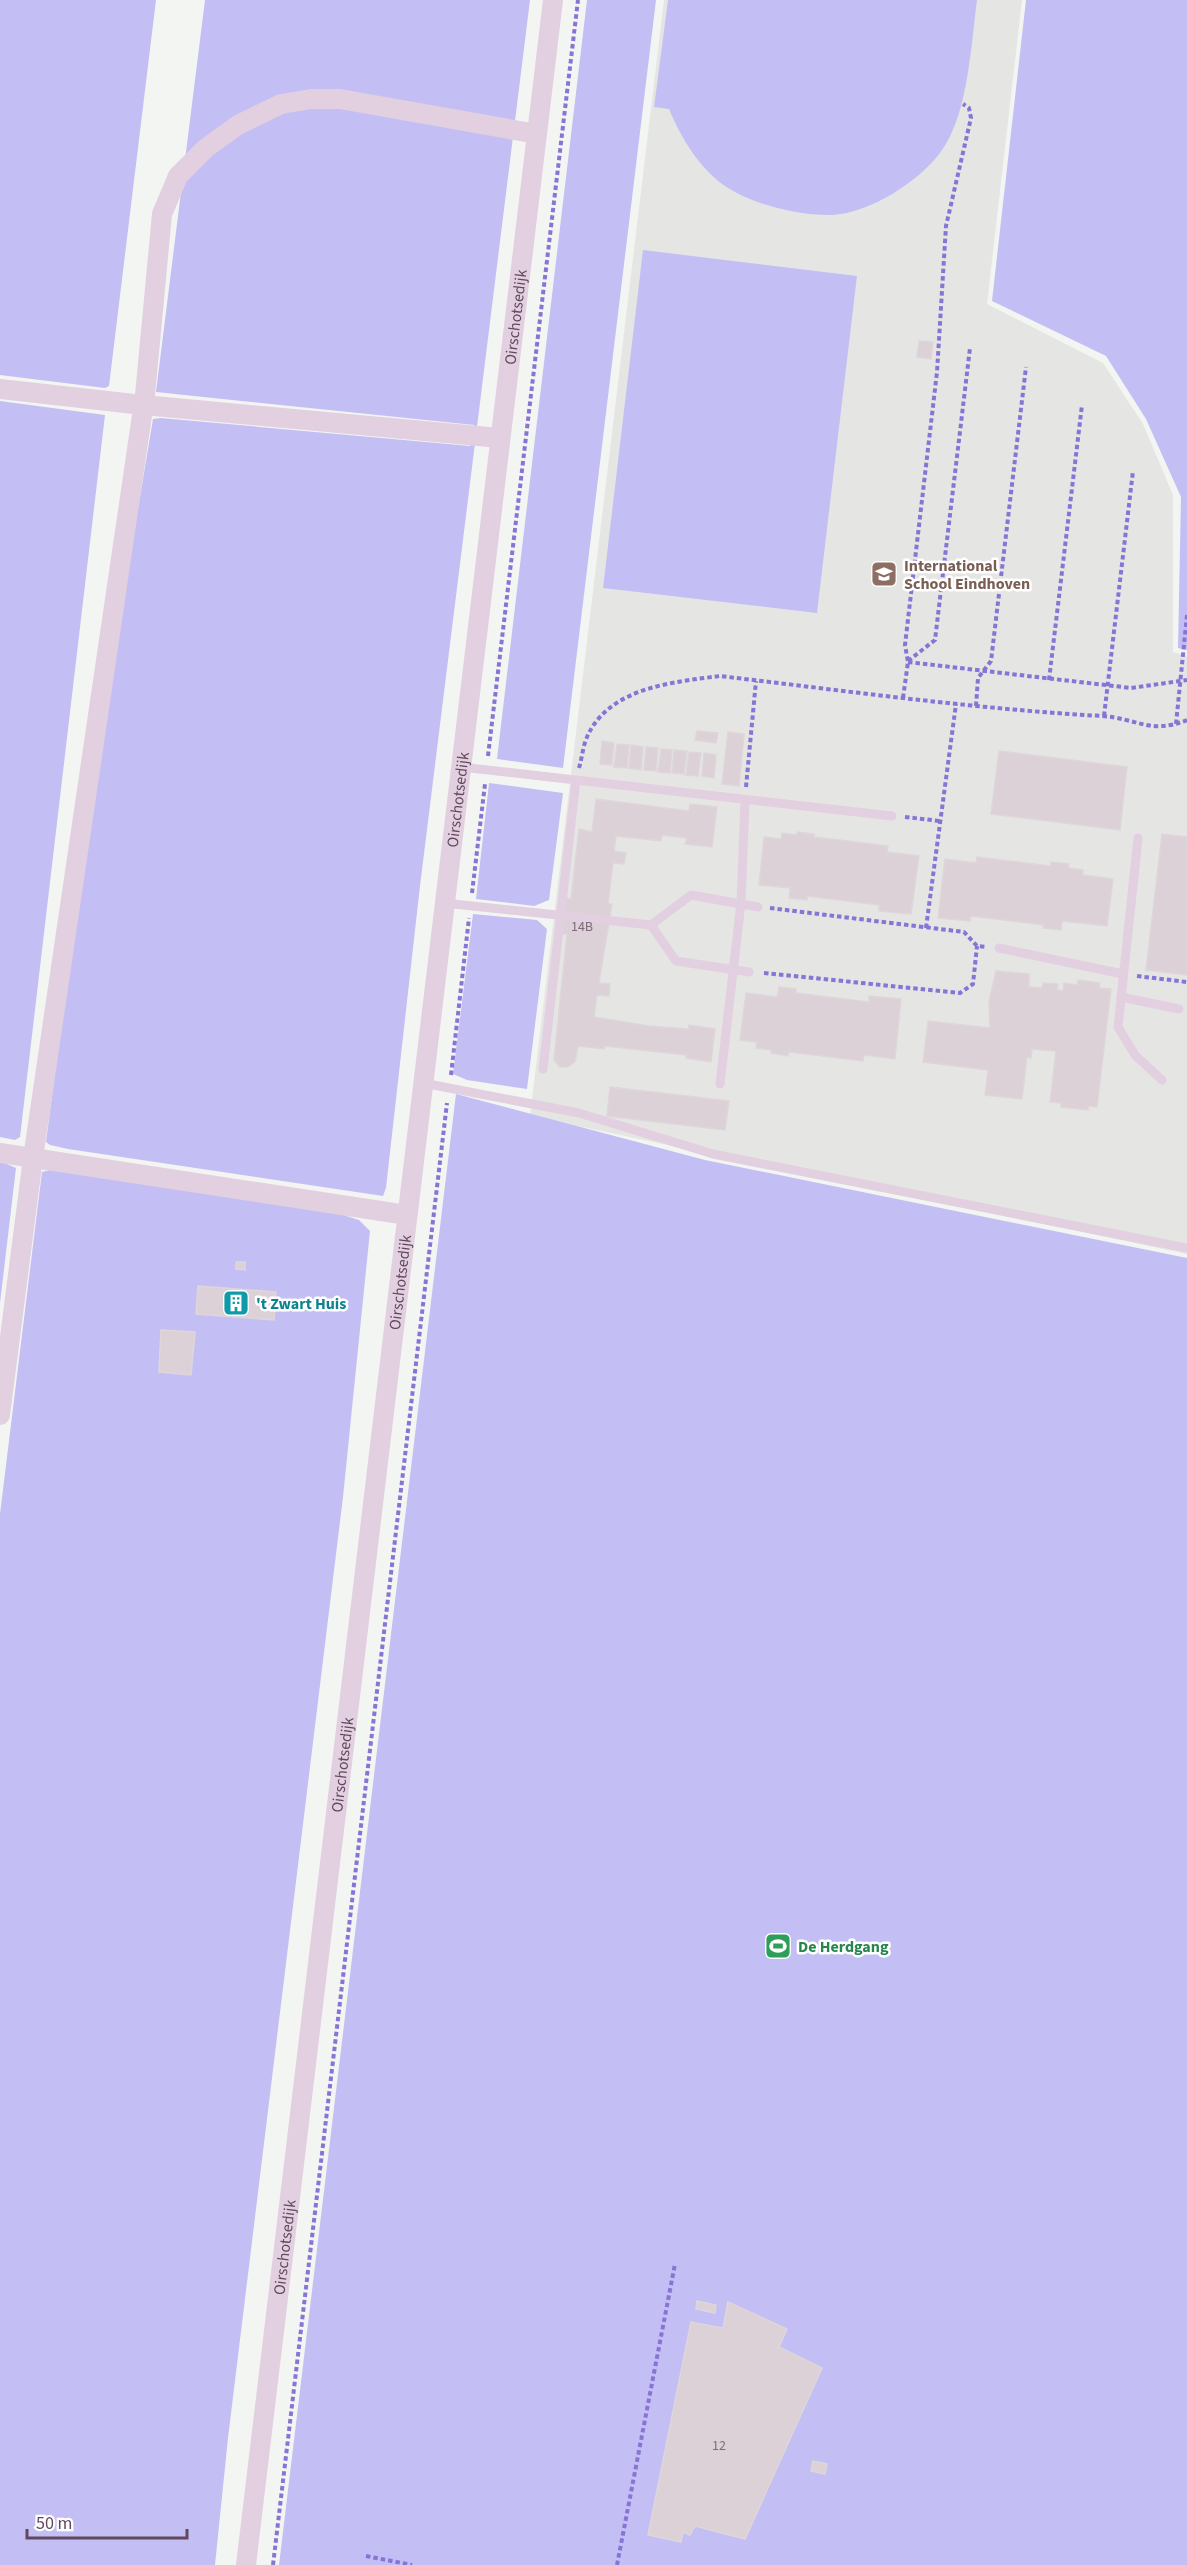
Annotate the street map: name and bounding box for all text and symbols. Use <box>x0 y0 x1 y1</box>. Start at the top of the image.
street label: Oirschotsedijk <box>499 268 533 366</box>
place label: International School Eindhoven <box>904 555 1030 595</box>
school or university icon: International School Eindhoven <box>869 559 899 589</box>
street label: Oirschotsedijk <box>442 751 475 849</box>
house number: 14B <box>571 917 593 937</box>
street label: Oirschotsedijk <box>384 1233 417 1331</box>
building icon: 't Zwart Huis <box>221 1288 251 1318</box>
place label: 't Zwart Huis <box>256 1293 346 1315</box>
street label: Oirschotsedijk <box>326 1716 359 1814</box>
sports icon: De Herdgang <box>763 1931 793 1961</box>
place label: De Herdgang <box>798 1936 889 1958</box>
street label: Oirschotsedijk <box>268 2198 302 2296</box>
house number: 12 <box>712 2436 726 2456</box>
scale bar <box>27 2502 188 2540</box>
text: 50 m <box>36 2511 72 2536</box>

